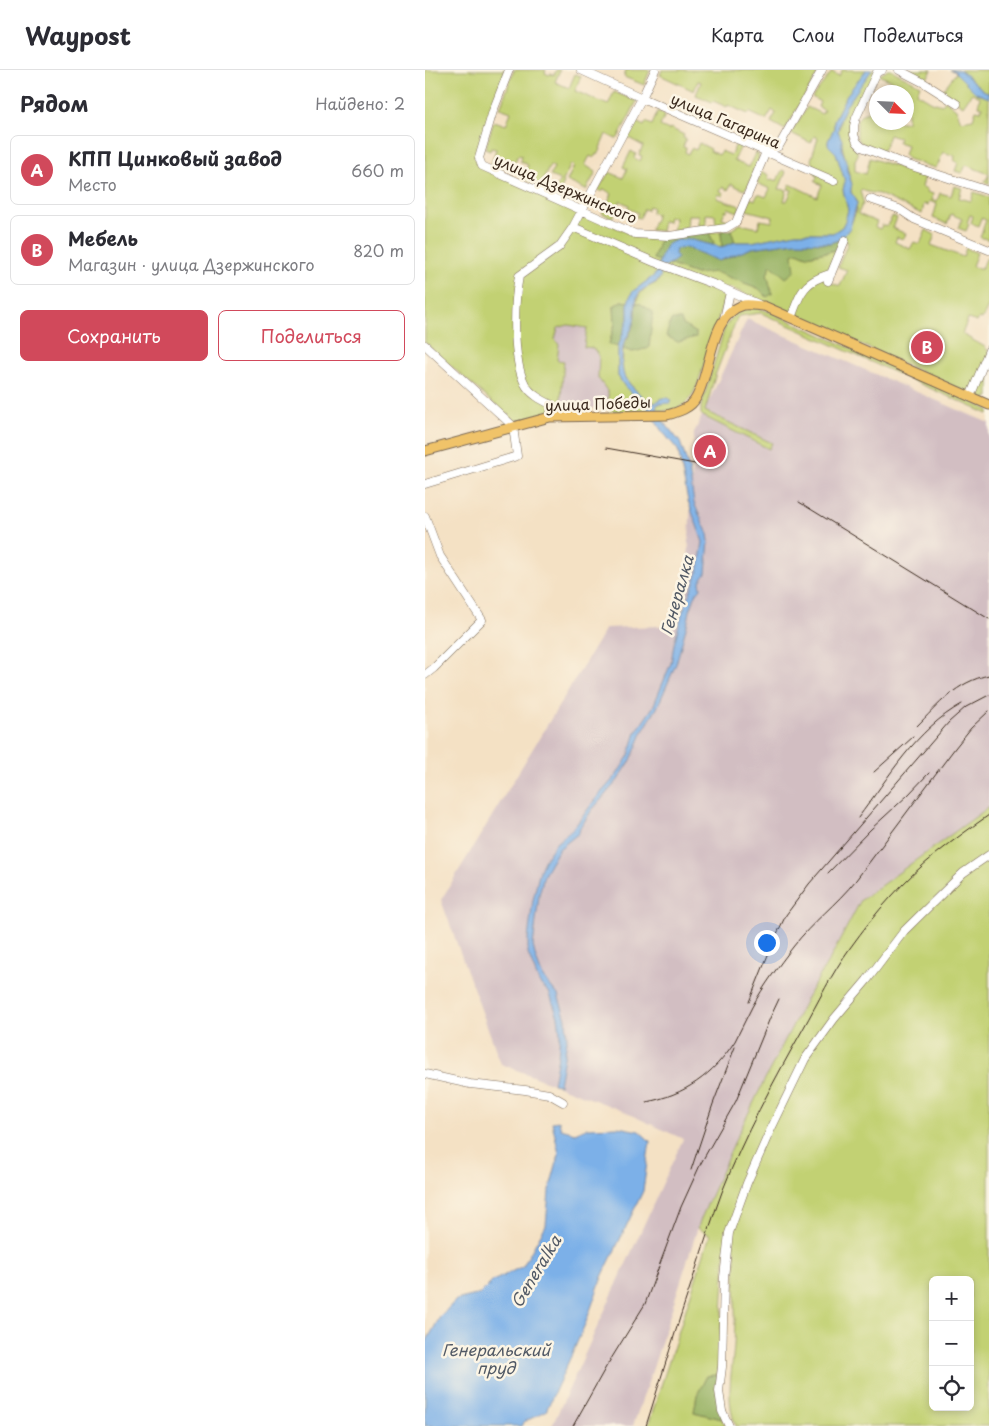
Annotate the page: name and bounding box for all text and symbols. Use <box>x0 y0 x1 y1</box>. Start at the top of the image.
text: Waypost <box>25 17 131 53</box>
text: Карта <box>711 21 764 48</box>
text: Слои <box>792 21 835 48</box>
text: Поделиться <box>863 21 964 48</box>
north arrow <box>869 85 914 130</box>
text: Рядом <box>20 87 88 119</box>
street label: улица Гагарина <box>668 87 785 154</box>
text: Найдено: 2 <box>315 91 405 115</box>
text: КПП Цинковый завод <box>68 144 282 172</box>
street label: улица Дзержинского <box>491 147 641 229</box>
text: A <box>31 158 43 182</box>
text: 660 m <box>351 158 404 182</box>
text: Место <box>68 172 117 196</box>
text: Мебель <box>68 224 138 252</box>
text: B <box>32 238 42 262</box>
text: 820 m <box>353 238 404 262</box>
text: Магазин · улица Дзержинского <box>68 252 315 276</box>
button: Сохранить <box>20 310 208 361</box>
button: Поделиться <box>218 310 405 361</box>
pin: B <box>911 328 943 366</box>
street label: улица Победы <box>545 390 651 416</box>
pin: A <box>694 432 726 470</box>
water label: Генералка <box>653 551 699 638</box>
your location <box>754 930 780 956</box>
water label: Generalka <box>504 1229 567 1312</box>
map controls <box>929 1276 974 1411</box>
button: + <box>929 1276 974 1321</box>
button: − <box>929 1321 974 1366</box>
water label: Генеральский пруд <box>442 1337 552 1379</box>
button: locate <box>929 1366 974 1411</box>

